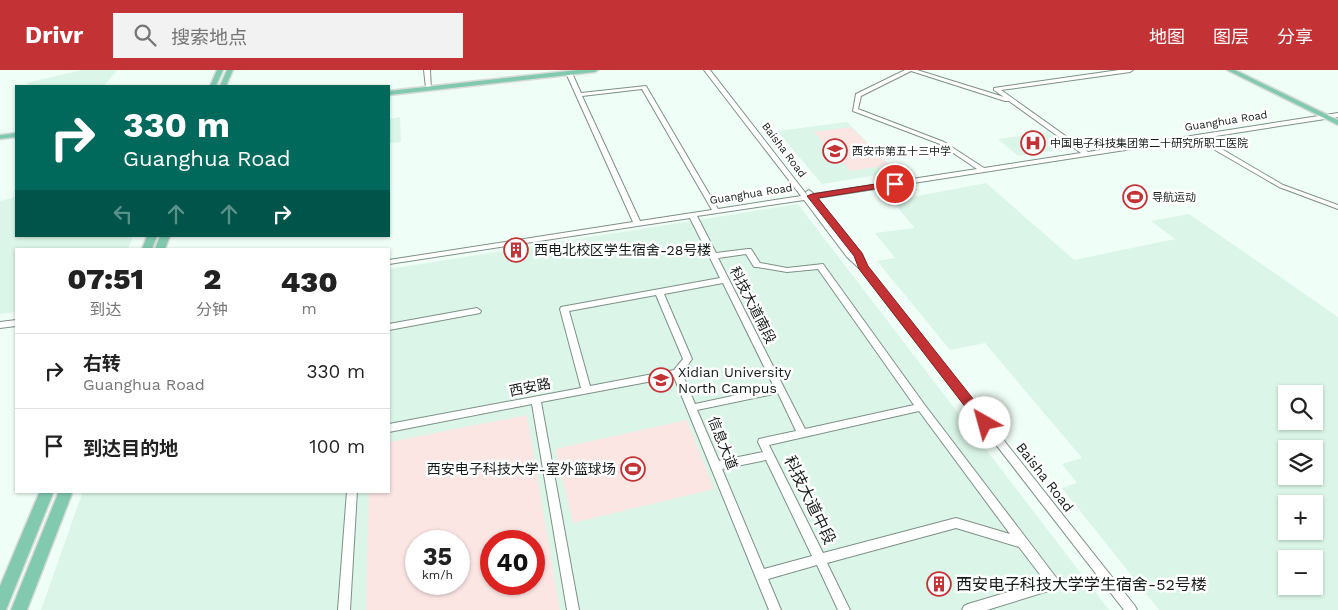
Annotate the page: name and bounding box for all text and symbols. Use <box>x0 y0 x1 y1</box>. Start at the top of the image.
search box <box>113 13 463 58</box>
text: Drivr <box>25 21 83 49</box>
icon: search <box>131 21 159 49</box>
text: 搜索地点 <box>171 26 247 49</box>
text: 地图 <box>1149 26 1185 47</box>
text: 图层 <box>1213 26 1249 47</box>
text: 分享 <box>1277 26 1313 47</box>
text: 330 m <box>123 104 230 146</box>
icon: right <box>40 105 105 170</box>
street label: Guanghua Road <box>1184 108 1268 134</box>
street label: Baisha Road <box>759 120 809 180</box>
hospital icon: 中国电子科技集团第二十研究所职工医院 <box>1020 130 1046 156</box>
place label: 中国电子科技集团第二十研究所职工医院 <box>1050 137 1248 150</box>
school or university icon: 西安市第五十三中学 <box>822 138 848 164</box>
place label: 西安市第五十三中学 <box>852 145 951 158</box>
text: Guanghua Road <box>123 146 291 171</box>
pin <box>874 163 916 205</box>
icon: arrive <box>881 170 909 198</box>
street label: Guanghua Road <box>709 181 793 207</box>
sports icon: 导航运动 <box>1122 184 1148 210</box>
place label: 导航运动 <box>1152 191 1196 204</box>
icon: left <box>109 200 137 228</box>
icon: ahead <box>162 200 190 228</box>
icon: ahead <box>215 200 243 228</box>
icon: right <box>268 200 296 228</box>
building icon: 西电北校区学生宿舍-28号楼 <box>503 237 529 263</box>
place label: 西电北校区学生宿舍-28号楼 <box>534 242 711 258</box>
text: 07:51 <box>67 261 144 296</box>
text: 2 <box>203 261 221 296</box>
text: 430 <box>281 264 338 299</box>
street label: 科技大道南段 <box>727 264 779 346</box>
text: m <box>302 299 317 318</box>
text: 到达 <box>90 300 122 319</box>
text: 分钟 <box>196 300 228 319</box>
text: 右转 <box>83 352 121 375</box>
icon: right <box>40 357 68 385</box>
text: 330 m <box>306 360 365 383</box>
place label: Xidian University North Campus <box>678 364 792 396</box>
school or university icon: Xidian University North Campus <box>648 367 674 393</box>
text: Guanghua Road <box>83 375 205 394</box>
street label: 西安路 <box>508 375 552 399</box>
map controls <box>1278 385 1323 595</box>
button: search <box>1278 385 1323 430</box>
position arrow <box>958 396 1010 448</box>
street label: 信息大道 <box>705 414 741 472</box>
icon: arrive <box>40 432 68 460</box>
text: 100 m <box>309 435 365 458</box>
text: 到达目的地 <box>83 437 178 460</box>
street label: Baisha Road <box>1013 439 1077 515</box>
button: layers <box>1278 440 1323 485</box>
street label: 科技大道中段 <box>780 453 840 547</box>
sports icon: 西安电子科技大学-室外篮球场 <box>620 456 646 482</box>
place label: 西安电子科技大学-室外篮球场 <box>427 461 616 477</box>
button: + <box>1278 495 1323 540</box>
speed limit sign: 40 <box>480 530 545 595</box>
text: 35 <box>423 542 452 571</box>
button: − <box>1278 550 1323 595</box>
text: km/h <box>422 568 453 582</box>
building icon: 西安电子科技大学学生宿舍-52号楼 <box>926 571 952 597</box>
place label: 西安电子科技大学学生宿舍-52号楼 <box>956 575 1207 594</box>

